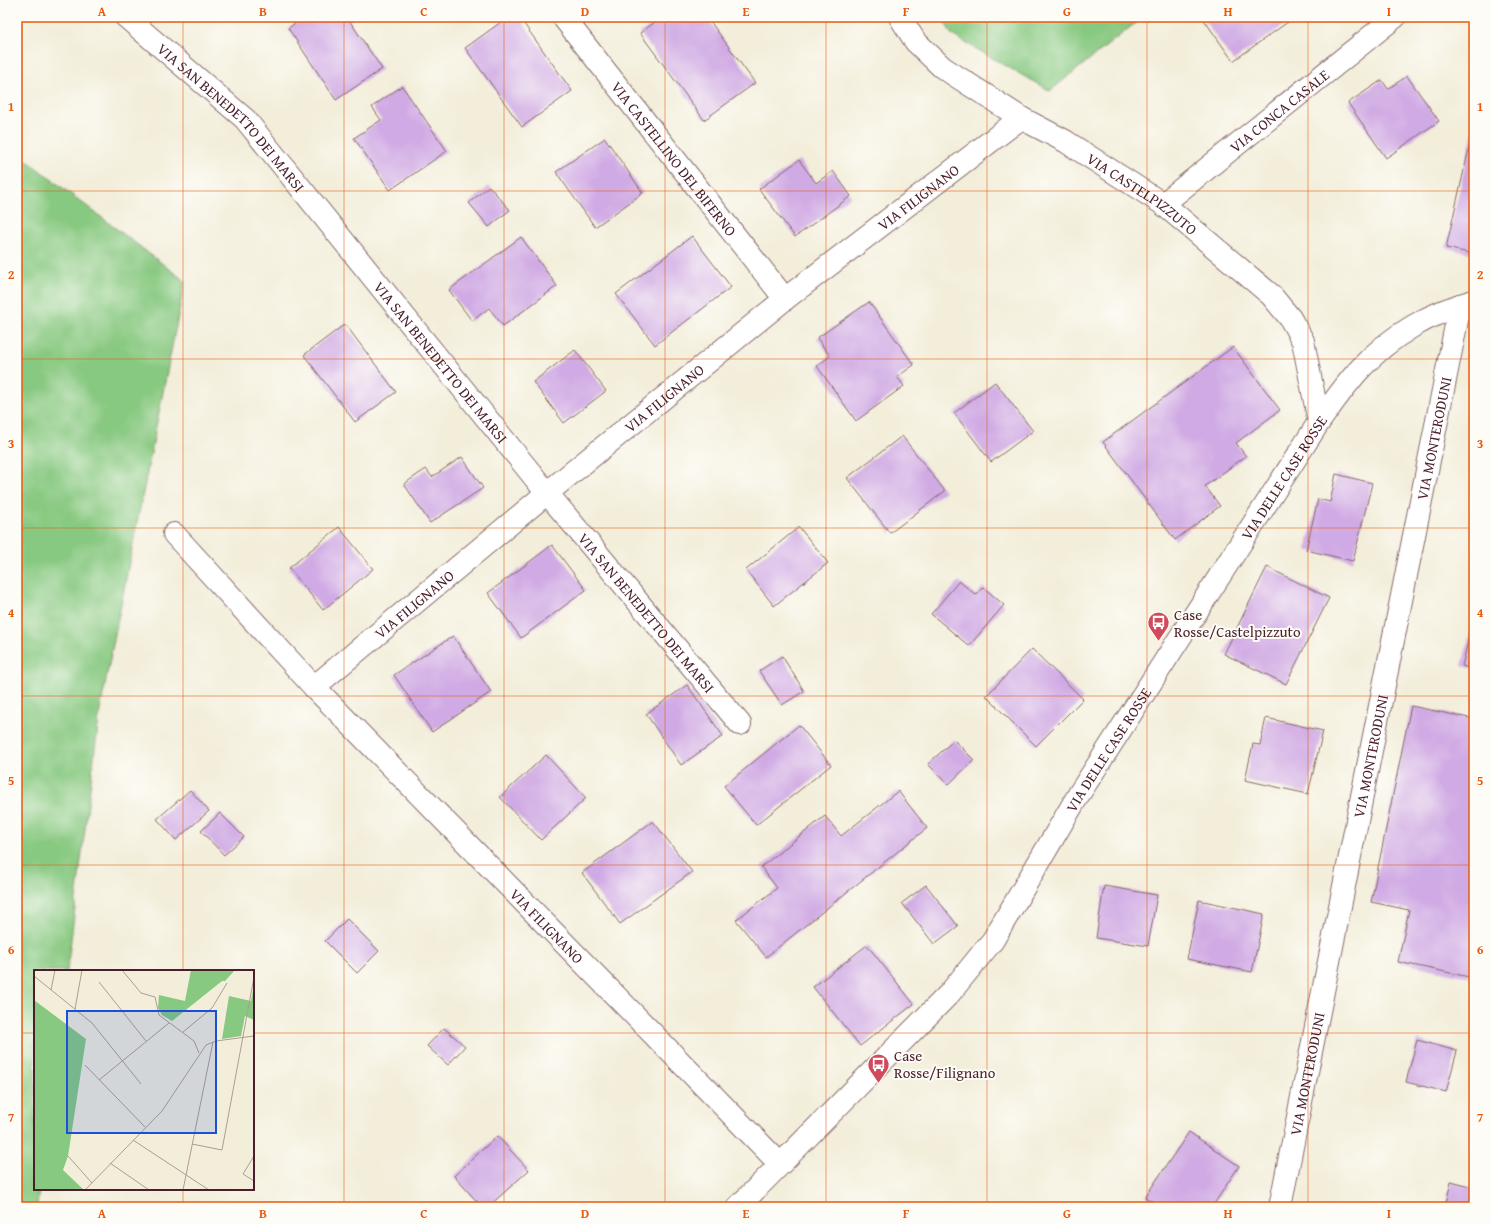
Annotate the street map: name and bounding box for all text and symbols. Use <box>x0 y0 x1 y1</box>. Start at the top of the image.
text: A <box>98 2 107 21</box>
text: B <box>259 2 267 21</box>
text: C <box>420 2 428 21</box>
text: D <box>581 2 589 21</box>
text: E <box>743 2 750 21</box>
text: F <box>903 2 910 21</box>
text: G <box>1063 2 1071 21</box>
text: H <box>1223 2 1233 21</box>
text: I <box>1387 2 1391 21</box>
street label: VIA SAN BENEDETTO DEI MARSI <box>153 38 310 196</box>
street label: VIA CONCA CASALE <box>1225 64 1334 157</box>
street label: VIA CASTELLINO DEL BIFERNO <box>607 77 742 240</box>
text: 1 <box>8 97 14 116</box>
text: 1 <box>1477 97 1483 116</box>
street label: VIA CASTELPIZZUTO <box>1083 147 1202 239</box>
street label: VIA FILIGNANO <box>873 159 963 235</box>
text: 2 <box>8 265 15 284</box>
text: 2 <box>1477 265 1484 284</box>
street label: VIA SAN BENEDETTO DEI MARSI <box>369 277 513 447</box>
street label: VIA FILIGNANO <box>619 359 708 437</box>
street label: VIA MONTERODUNI <box>1411 375 1456 502</box>
street label: VIA DELLE CASE ROSSE <box>1236 410 1332 543</box>
text: 3 <box>8 434 14 453</box>
text: 3 <box>1477 434 1483 453</box>
street label: VIA SAN BENEDETTO DEI MARSI <box>574 528 720 697</box>
street label: VIA FILIGNANO <box>370 565 458 643</box>
text: 4 <box>8 603 15 622</box>
text: 4 <box>1477 603 1484 622</box>
place label: Case Rosse/Castelpizzuto <box>1174 604 1301 642</box>
bus stop icon: Case Rosse/Castelpizzuto <box>1146 610 1172 643</box>
street label: VIA DELLE CASE ROSSE <box>1060 683 1156 816</box>
street label: VIA MONTERODUNI <box>1347 692 1393 819</box>
text: 5 <box>8 771 15 790</box>
text: 5 <box>1477 771 1484 790</box>
street label: VIA FILIGNANO <box>506 883 589 968</box>
text: 6 <box>8 940 15 959</box>
text: 6 <box>1477 940 1484 959</box>
inset map <box>34 970 254 1190</box>
street label: VIA MONTERODUNI <box>1284 1010 1329 1137</box>
place label: Case Rosse/Filignano <box>894 1045 996 1083</box>
bus stop icon: Case Rosse/Filignano <box>866 1051 892 1084</box>
text: 7 <box>8 1108 15 1127</box>
text: 7 <box>1477 1108 1484 1127</box>
text: A <box>98 1204 107 1223</box>
text: B <box>259 1204 267 1223</box>
text: C <box>420 1204 428 1223</box>
text: D <box>581 1204 589 1223</box>
text: E <box>743 1204 750 1223</box>
text: F <box>903 1204 910 1223</box>
text: G <box>1063 1204 1071 1223</box>
text: H <box>1223 1204 1233 1223</box>
text: I <box>1387 1204 1391 1223</box>

